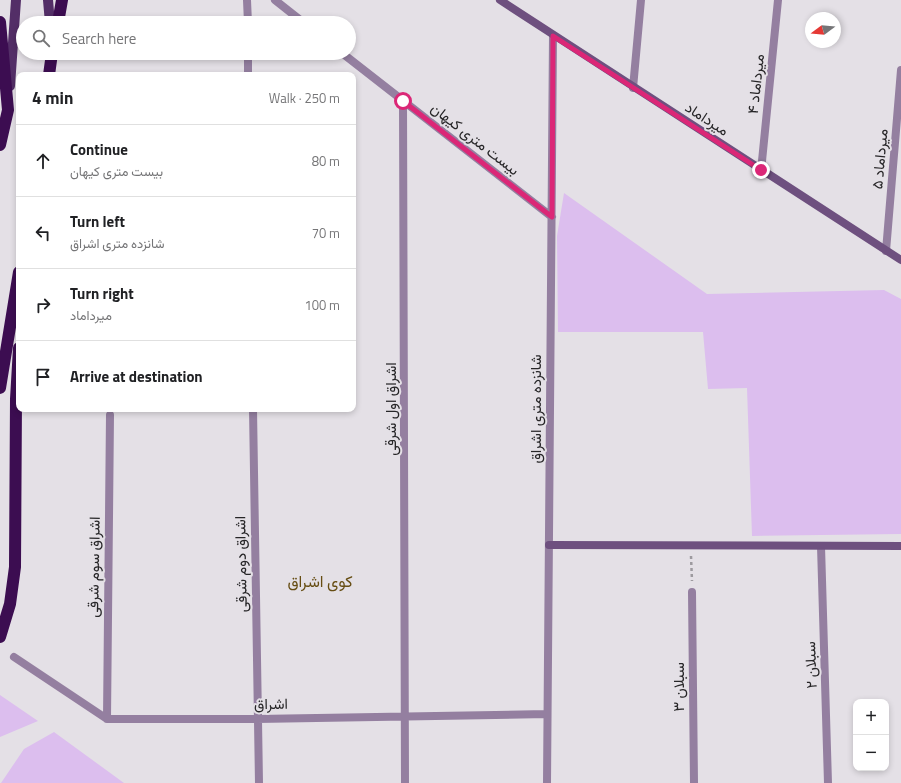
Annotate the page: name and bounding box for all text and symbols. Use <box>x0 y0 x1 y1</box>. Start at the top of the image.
north arrow <box>805 12 841 48</box>
search box <box>16 16 356 60</box>
icon: search <box>30 27 52 49</box>
text: Search here <box>62 27 136 50</box>
street label: میرداماد ۴ <box>741 53 770 115</box>
text: 4 min <box>32 85 73 111</box>
text: Walk · 250 m <box>269 88 340 108</box>
route start <box>394 92 412 110</box>
street label: میرداماد <box>681 96 734 141</box>
street label: بیست متری کیهان <box>426 97 525 181</box>
street label: میرداماد ۵ <box>865 128 894 190</box>
text: Continue <box>70 138 128 161</box>
icon: ahead <box>32 150 54 172</box>
text: 80 m <box>312 151 340 171</box>
text: بیست متری کیهان <box>70 161 163 181</box>
route end <box>752 161 770 179</box>
text: Turn left <box>70 210 125 233</box>
icon: left <box>32 222 54 244</box>
text: 70 m <box>312 223 340 243</box>
text: شانزده متری اشراق <box>70 233 165 253</box>
text: Turn right <box>70 282 134 305</box>
icon: right <box>32 294 54 316</box>
text: 100 m <box>304 295 340 315</box>
text: میرداماد <box>70 305 112 325</box>
street label: شانزده متری اشراق <box>524 354 547 464</box>
street label: اشراق اول شرقی <box>379 362 402 456</box>
text: Arrive at destination <box>70 365 203 388</box>
icon: arrive <box>32 366 54 388</box>
street label: اشراق سوم شرقی <box>81 516 106 618</box>
street label: اشراق دوم شرقی <box>228 516 253 612</box>
district label: کوی اشراق <box>287 569 353 593</box>
street label: سبلان ۲ <box>798 641 823 689</box>
street label: سبلان ۳ <box>667 662 690 712</box>
street label: اشراق <box>254 692 288 715</box>
map controls <box>853 699 889 771</box>
button: + <box>853 699 889 735</box>
button: − <box>853 735 889 771</box>

